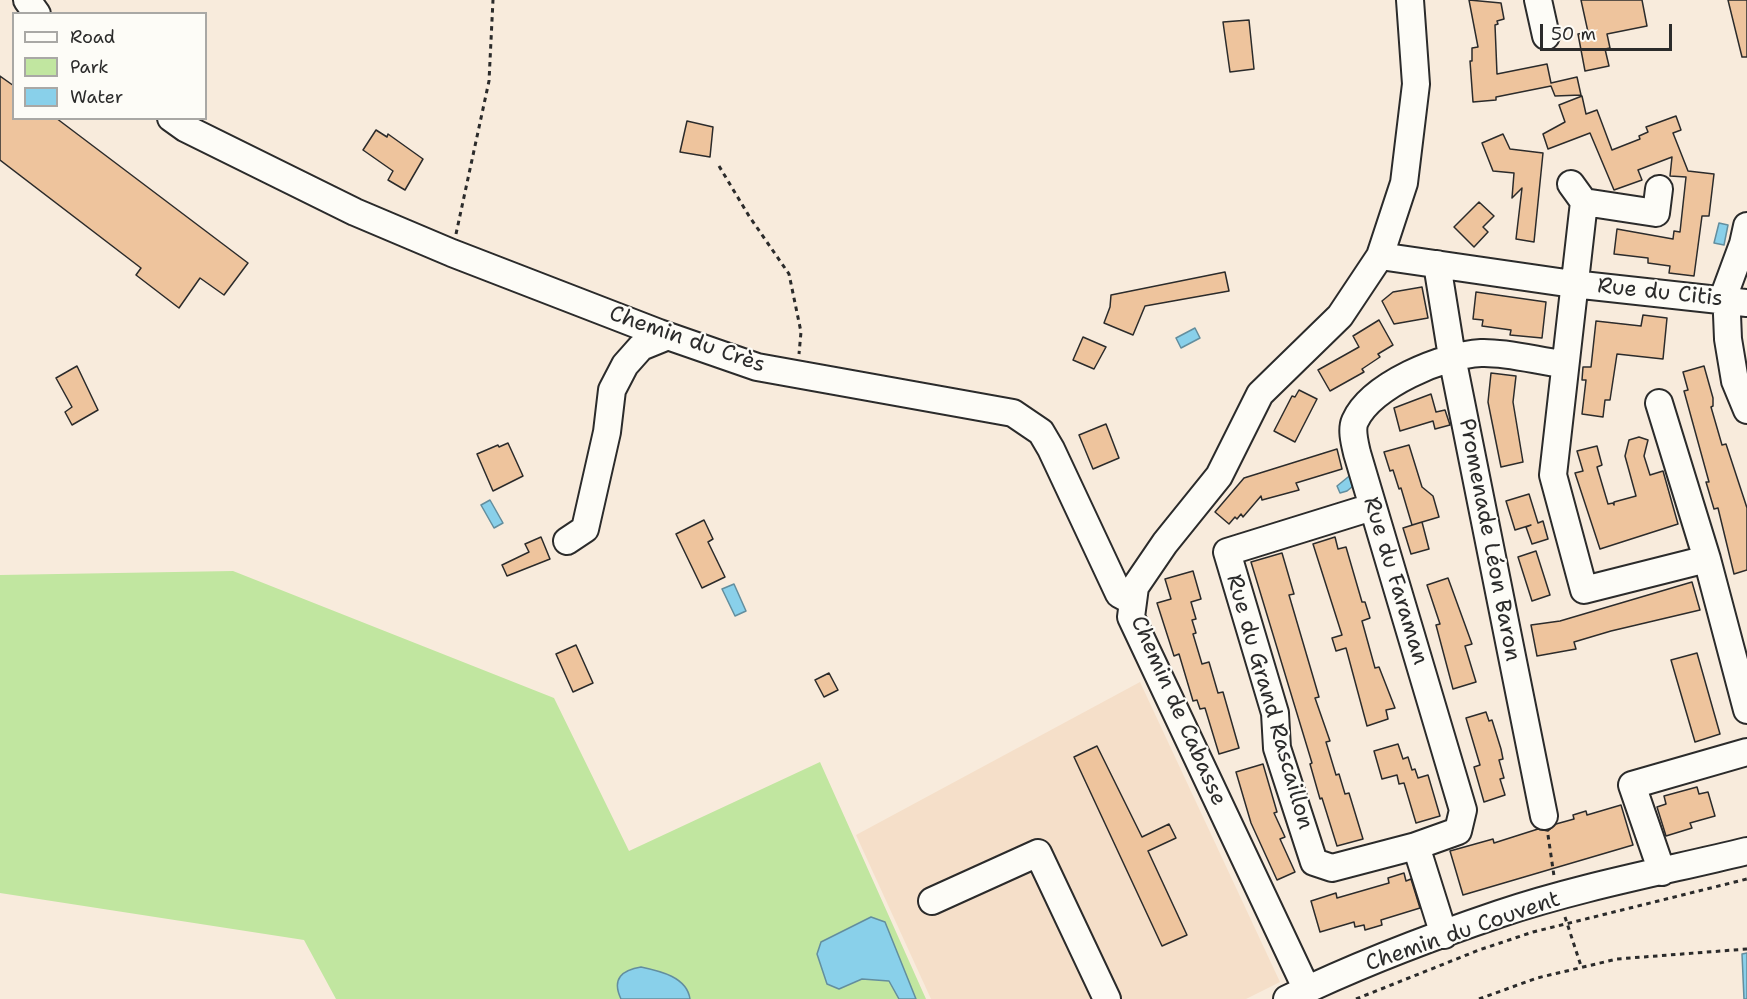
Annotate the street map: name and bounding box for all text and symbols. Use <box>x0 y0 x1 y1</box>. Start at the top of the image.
legend <box>12 12 207 120</box>
scale bar <box>1543 12 1675 50</box>
text: 50 m <box>1551 22 1596 46</box>
text: Road <box>70 25 115 49</box>
text: Park <box>70 55 109 79</box>
text: Water <box>70 85 123 109</box>
street label: Rue du Citis <box>1596 273 1724 313</box>
street label: Chemin du Crès <box>605 301 769 379</box>
street label: Promenade Léon Baron <box>1452 416 1526 664</box>
street label: Rue du Faraman <box>1357 494 1433 668</box>
street label: Rue du Grand Rascaillon <box>1220 571 1318 833</box>
street label: Chemin de Cabasse <box>1124 612 1232 810</box>
street label: Chemin du Couvent <box>1362 886 1564 978</box>

